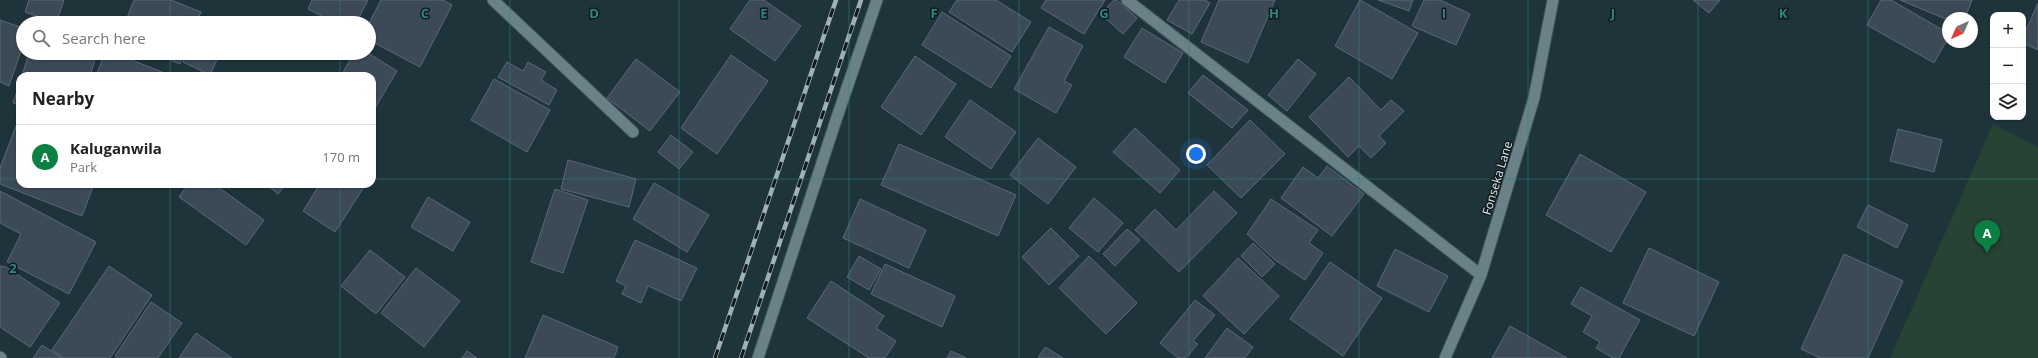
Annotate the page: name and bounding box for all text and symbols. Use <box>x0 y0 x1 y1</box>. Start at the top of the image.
text: C <box>421 4 429 22</box>
text: D <box>589 4 599 22</box>
text: E <box>760 4 768 22</box>
text: F <box>930 4 938 22</box>
text: G <box>1099 4 1109 22</box>
text: H <box>1269 4 1279 22</box>
text: I <box>1442 4 1446 22</box>
text: J <box>1610 4 1615 22</box>
text: K <box>1779 4 1788 22</box>
north arrow <box>1942 12 1978 48</box>
map controls <box>1990 12 2026 120</box>
button: + <box>1990 12 2026 48</box>
search box <box>16 16 376 60</box>
icon: search <box>30 27 52 49</box>
text: Search here <box>62 28 146 48</box>
button: − <box>1990 48 2026 84</box>
button: layers <box>1990 84 2026 120</box>
text: Nearby <box>32 87 94 110</box>
text: Kaluganwila <box>70 138 162 158</box>
street label: Fonseka Lane <box>1478 139 1516 217</box>
your location <box>1186 144 1206 164</box>
text: A <box>41 148 49 166</box>
text: 170 m <box>322 148 360 166</box>
text: Park <box>70 158 97 176</box>
pin: A <box>1974 220 2000 253</box>
text: 2 <box>9 259 17 277</box>

